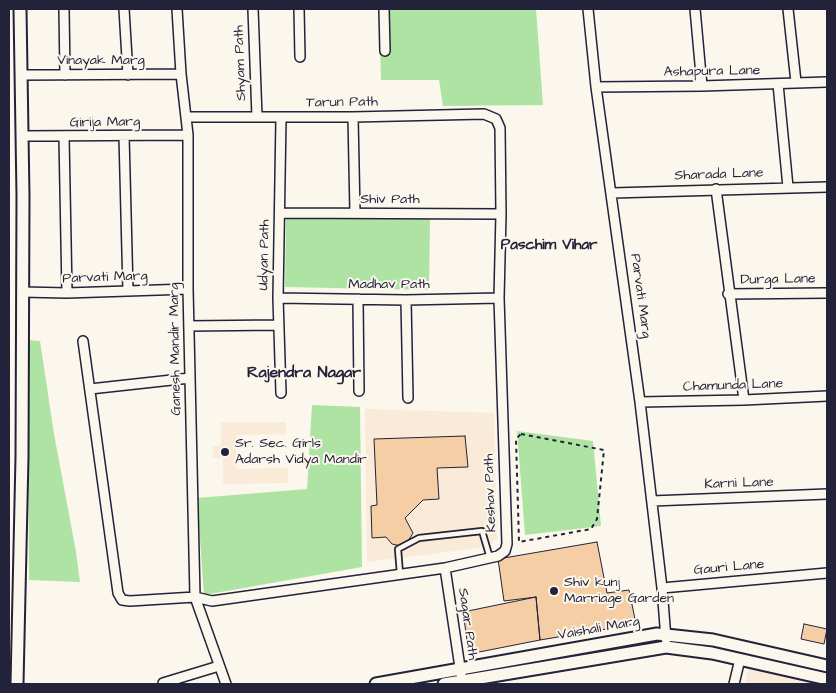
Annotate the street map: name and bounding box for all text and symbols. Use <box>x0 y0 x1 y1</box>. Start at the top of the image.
street label: Shyam Path <box>231 25 251 101</box>
street label: Vinayak Marg <box>57 53 145 69</box>
street label: Ashapura Lane <box>663 63 761 81</box>
street label: Tarun Path <box>306 94 378 112</box>
street label: Girija Marg <box>70 114 140 132</box>
street label: Sharada Lane <box>674 165 764 185</box>
street label: Shiv Path <box>360 192 420 208</box>
street label: Udyan Path <box>256 219 274 291</box>
district label: Paschim Vihar <box>501 237 597 255</box>
street label: Parvati Marg <box>626 253 654 339</box>
street label: Parvati Marg <box>62 268 148 288</box>
street label: Durga Lane <box>740 271 816 289</box>
street label: Madhav Path <box>348 277 430 293</box>
street label: Ganesh Mandir Marg <box>166 282 186 416</box>
district label: Rajendra Nagar <box>247 364 361 384</box>
street label: Chamunda Lane <box>683 376 783 396</box>
place label: Sr. Sec. Girls Adarsh Vidya Mandir <box>235 436 367 468</box>
marker: Sr. Sec. Girls Adarsh Vidya Mandir <box>219 446 231 458</box>
street label: Keshav Path <box>481 453 501 533</box>
street label: Karni Lane <box>704 474 774 494</box>
street label: Gauri Lane <box>693 557 765 579</box>
place label: Shiv kunj Marriage Garden <box>564 575 674 608</box>
marker: Shiv kunj Marriage Garden <box>548 585 560 597</box>
street label: Sagar Path <box>454 587 480 661</box>
street label: Vaishali Marg <box>557 614 641 644</box>

